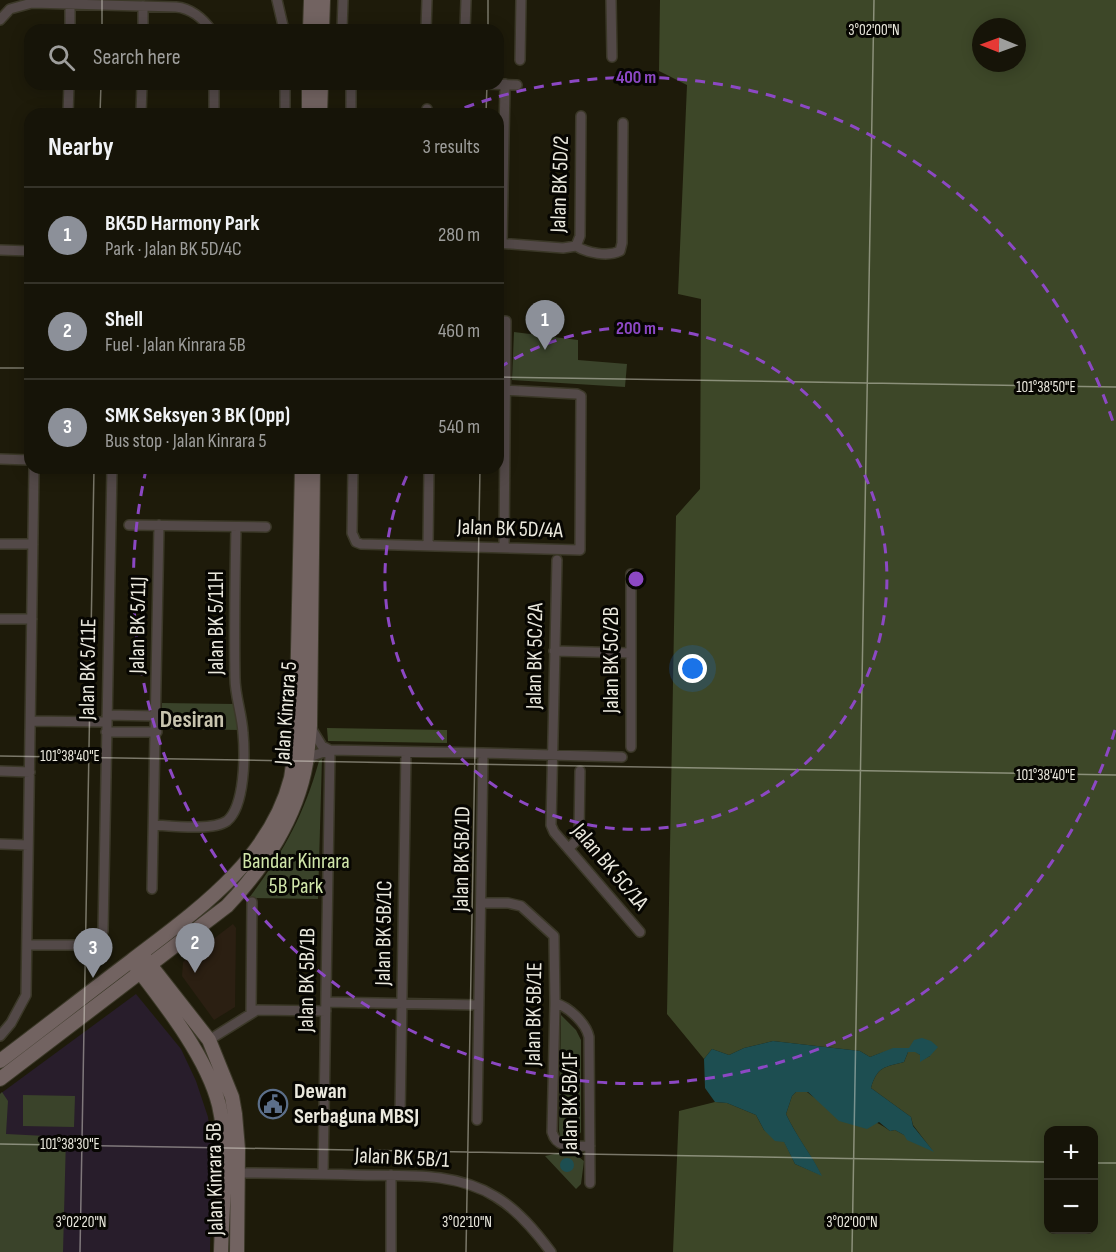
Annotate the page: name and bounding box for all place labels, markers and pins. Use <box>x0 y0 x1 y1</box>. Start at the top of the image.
pin: 1 <box>526 300 564 350</box>
centre of rings <box>626 569 646 589</box>
pin: 2 <box>176 924 214 973</box>
pin: 3 <box>74 928 112 978</box>
place label: Dewan Serbaguna MBSJ <box>294 1078 419 1130</box>
public building icon: Dewan Serbaguna MBSJ <box>257 1088 289 1120</box>

